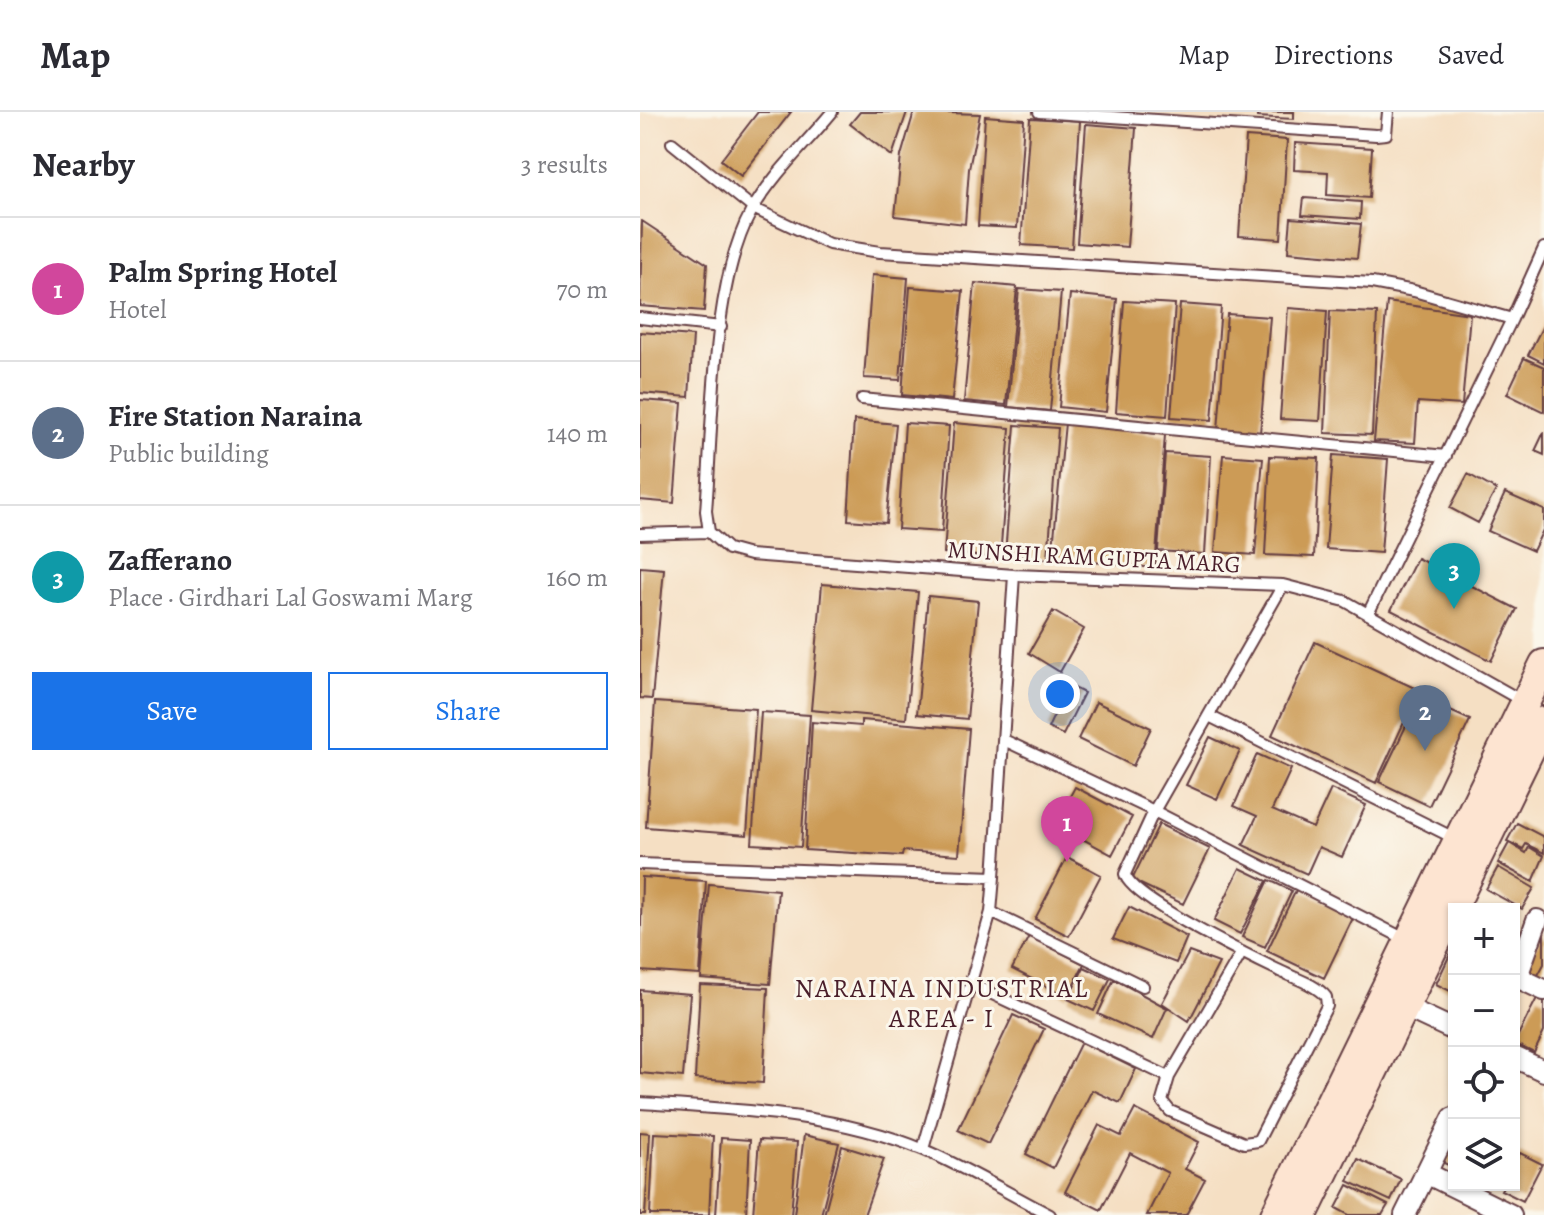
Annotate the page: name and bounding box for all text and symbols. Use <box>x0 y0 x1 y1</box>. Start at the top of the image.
text: Map <box>40 29 110 81</box>
text: Map <box>1178 36 1229 74</box>
text: Directions <box>1273 36 1394 74</box>
text: Saved <box>1438 36 1504 74</box>
text: Nearby <box>32 141 135 188</box>
text: 3 results <box>521 147 608 182</box>
text: Palm Spring Hotel <box>108 252 337 292</box>
text: 1 <box>53 272 63 307</box>
text: 70 m <box>556 272 608 307</box>
text: Hotel <box>108 292 167 327</box>
text: Fire Station Naraina <box>108 396 363 436</box>
text: 2 <box>52 416 64 451</box>
text: 140 m <box>547 416 608 451</box>
text: Public building <box>108 436 269 471</box>
street label: MUNSHI RAM GUPTA MARG <box>947 533 1241 581</box>
text: Zafferano <box>108 540 232 580</box>
pin: 3 <box>1428 543 1480 609</box>
text: 3 <box>52 560 64 595</box>
text: 160 m <box>546 560 608 595</box>
text: Place · Girdhari Lal Goswami Marg <box>108 580 473 615</box>
button: Save <box>32 672 312 750</box>
button: Share <box>328 672 608 750</box>
your location <box>1040 674 1080 714</box>
pin: 2 <box>1399 685 1451 751</box>
pin: 1 <box>1041 796 1093 862</box>
map controls <box>1448 903 1520 1191</box>
button: + <box>1448 903 1520 975</box>
district label: NARAINA INDUSTRIAL AREA - I <box>795 971 1089 1036</box>
button: − <box>1448 975 1520 1047</box>
button: locate <box>1448 1047 1520 1119</box>
button: layers <box>1448 1119 1520 1191</box>

